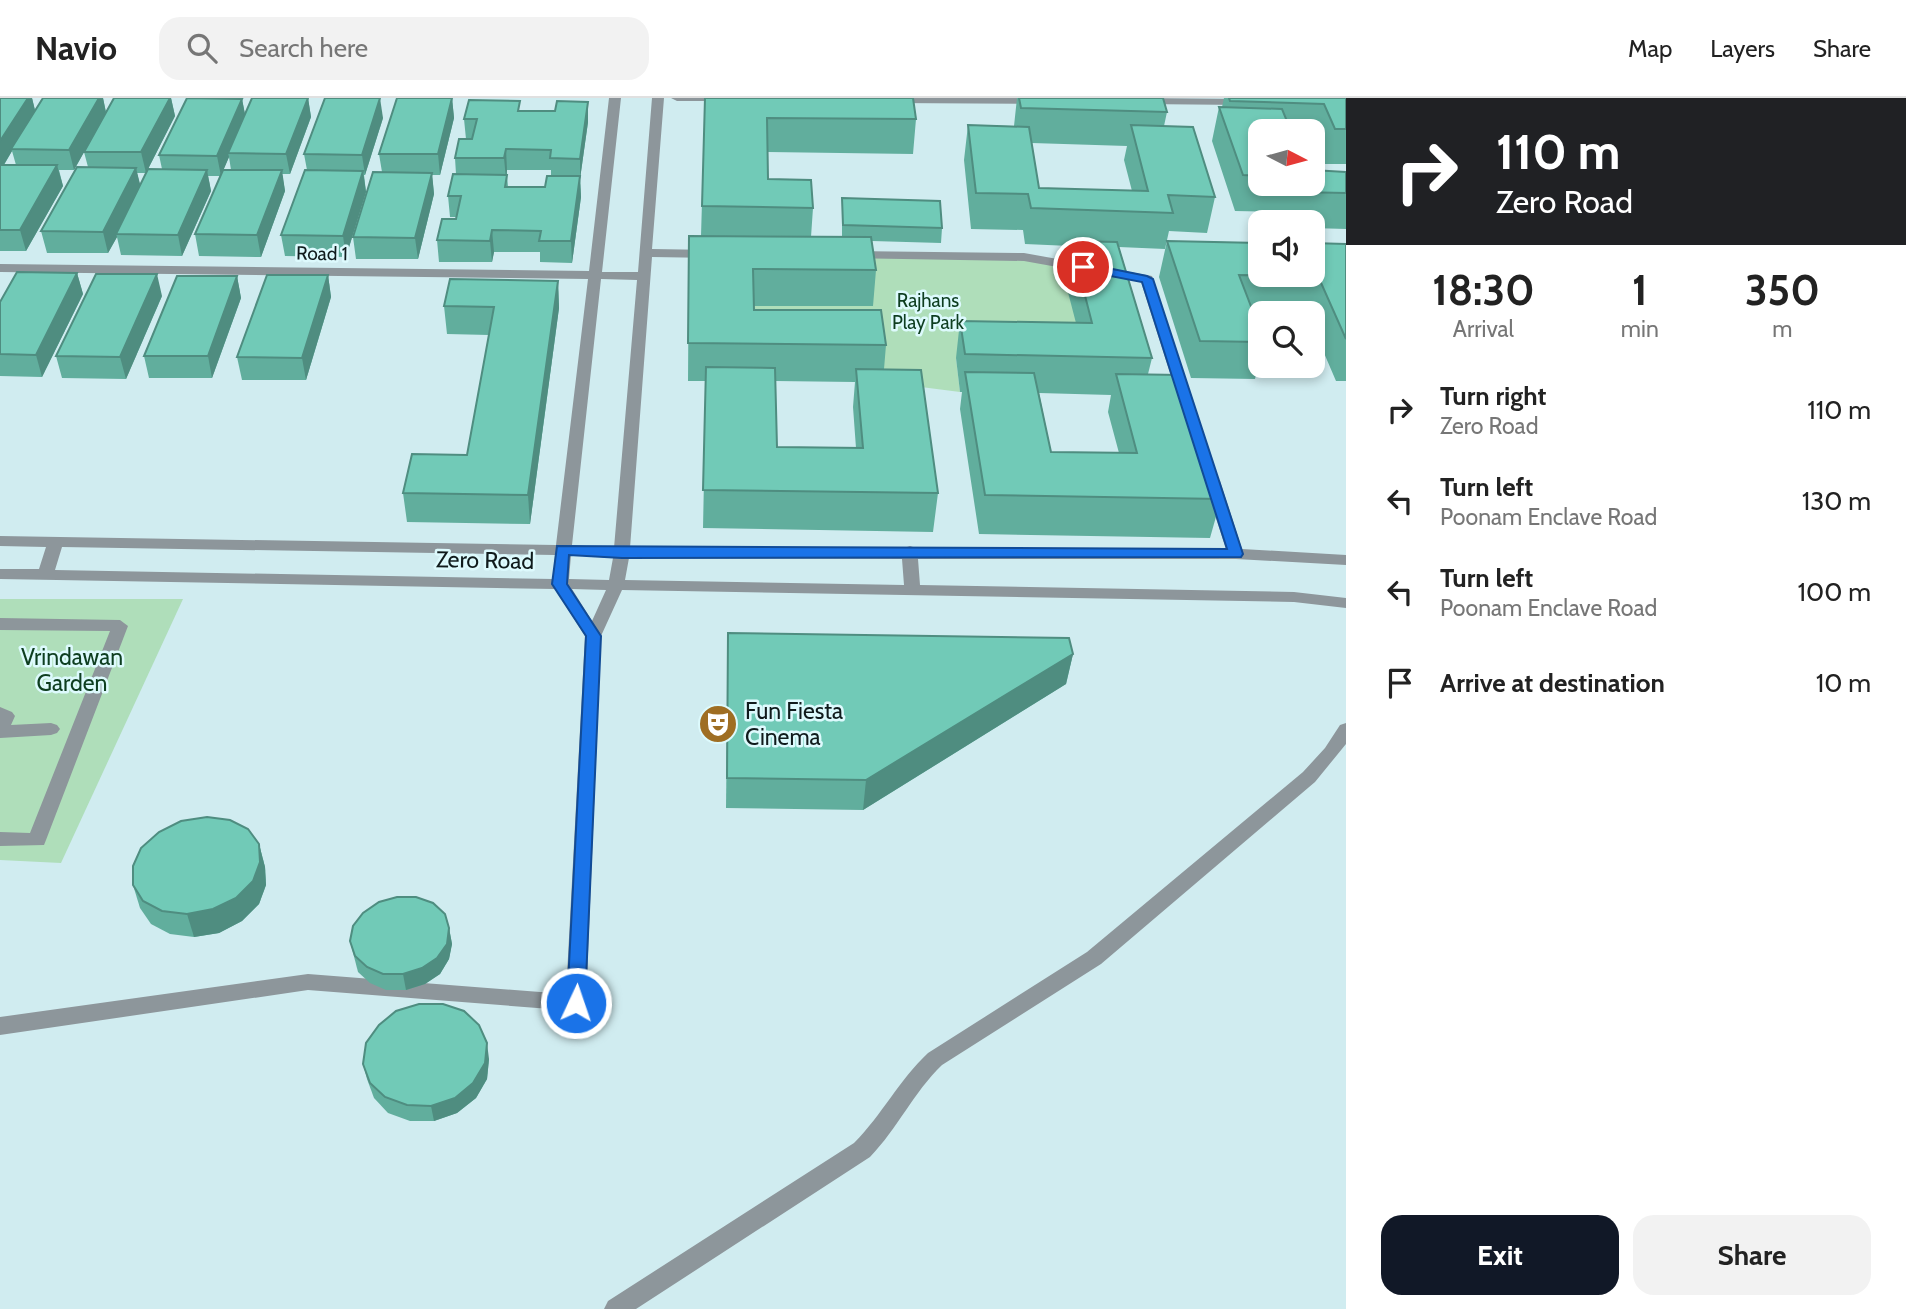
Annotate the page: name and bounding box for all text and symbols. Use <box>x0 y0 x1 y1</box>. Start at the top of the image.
search box <box>159 17 649 80</box>
text: Navio <box>35 28 117 68</box>
icon: search <box>183 29 221 67</box>
text: Search here <box>239 32 368 64</box>
text: Map <box>1628 34 1672 63</box>
text: Layers <box>1710 34 1775 63</box>
text: Share <box>1813 34 1871 63</box>
north arrow <box>1248 119 1325 196</box>
map controls <box>1248 119 1325 378</box>
text: 110 m <box>1496 122 1620 181</box>
icon: right <box>1381 126 1472 217</box>
text: Zero Road <box>1496 182 1633 221</box>
button: sound <box>1248 210 1325 287</box>
pin <box>1053 237 1113 297</box>
street label: Road 1 <box>296 242 348 265</box>
icon: arrive <box>1064 248 1102 286</box>
text: 18:30 <box>1432 264 1535 316</box>
text: 1 <box>1632 264 1648 316</box>
text: 350 <box>1745 264 1820 316</box>
park label: Rajhans Play Park <box>892 289 965 334</box>
button: search <box>1248 301 1325 378</box>
text: Arrival <box>1453 315 1514 343</box>
text: min <box>1621 315 1659 343</box>
text: m <box>1772 315 1792 343</box>
text: Turn right <box>1440 380 1546 412</box>
icon: right <box>1381 391 1419 429</box>
text: 110 m <box>1807 394 1871 426</box>
text: Zero Road <box>1440 412 1538 440</box>
text: Turn left <box>1440 471 1533 503</box>
icon: left <box>1381 482 1419 520</box>
text: 130 m <box>1802 485 1871 517</box>
text: Poonam Enclave Road <box>1440 503 1657 531</box>
street label: Zero Road <box>436 545 534 575</box>
text: Turn left <box>1440 562 1533 594</box>
icon: left <box>1381 573 1419 611</box>
text: 100 m <box>1798 576 1871 608</box>
text: Poonam Enclave Road <box>1440 594 1657 622</box>
park label: Vrindawan Garden <box>21 643 123 697</box>
icon: arrive <box>1381 664 1419 702</box>
text: Arrive at destination <box>1440 667 1665 699</box>
text: 10 m <box>1816 667 1871 699</box>
place label: Fun Fiesta Cinema <box>745 697 843 751</box>
theatre icon: Fun Fiesta Cinema <box>697 703 739 745</box>
position arrow <box>539 966 613 1040</box>
button: Exit <box>1381 1215 1619 1295</box>
button: Share <box>1633 1215 1871 1295</box>

